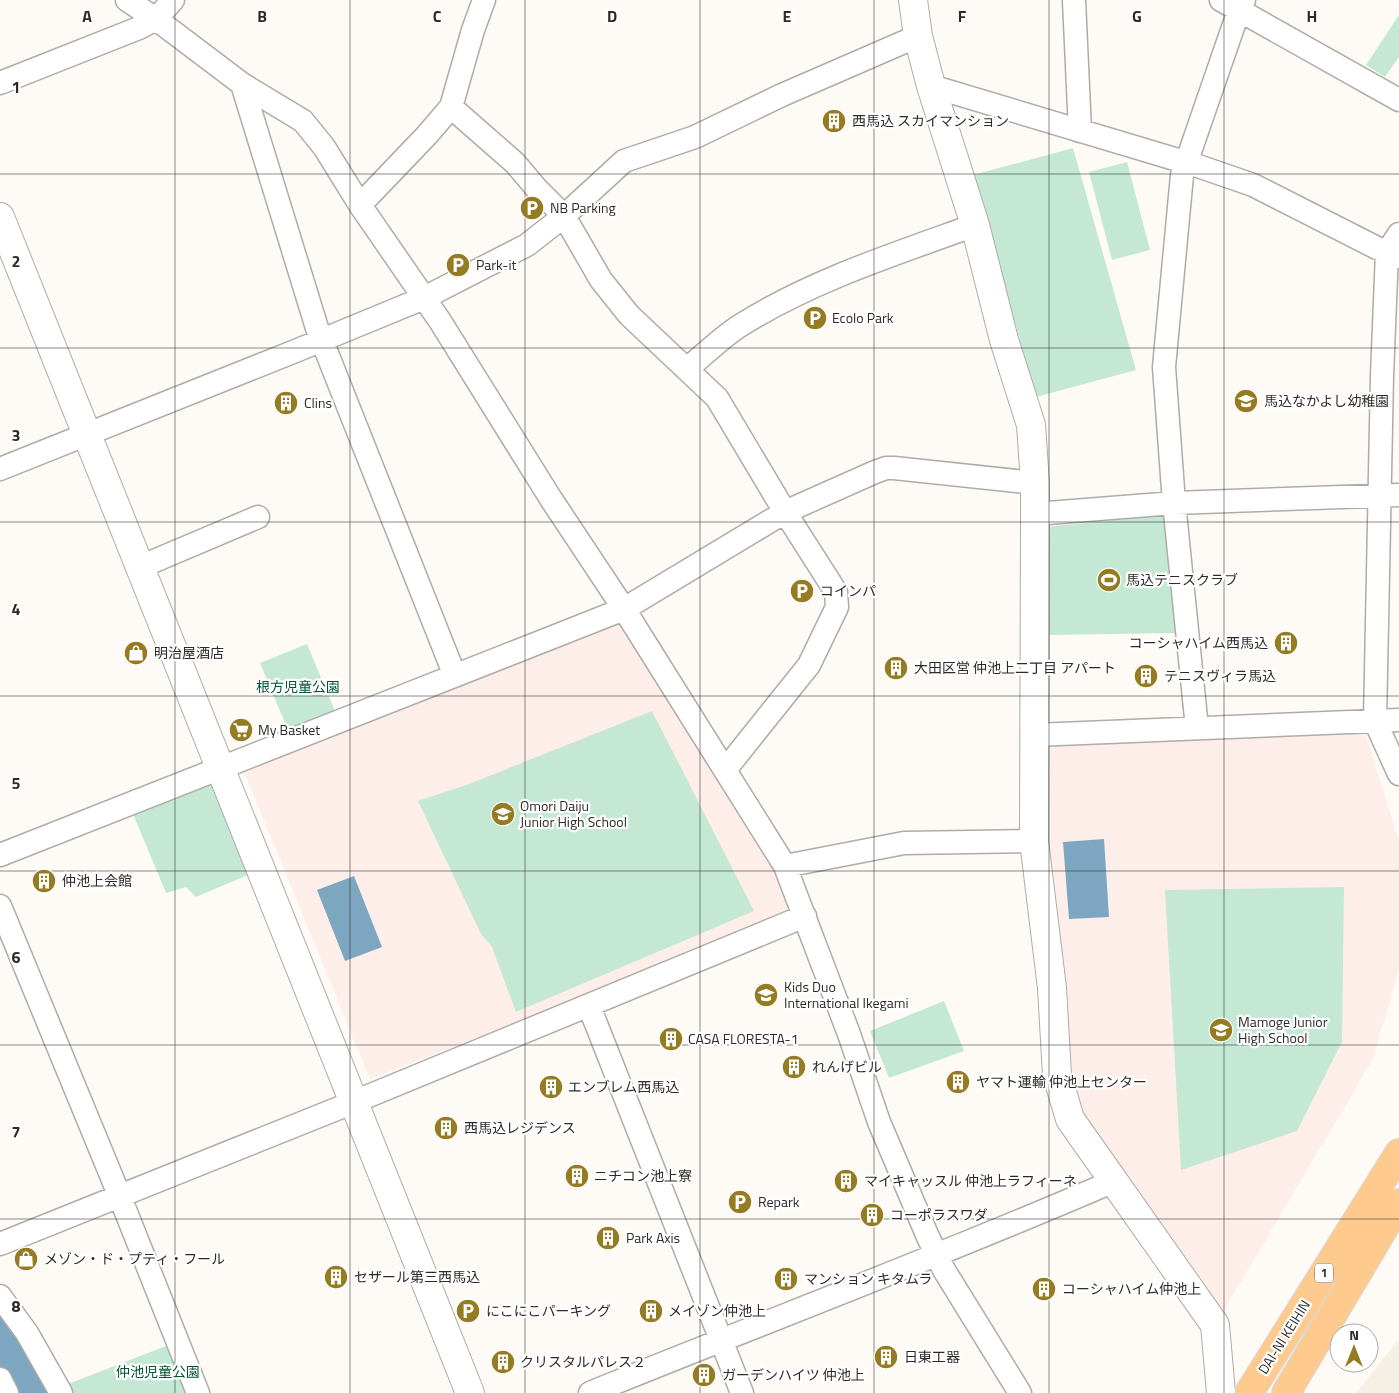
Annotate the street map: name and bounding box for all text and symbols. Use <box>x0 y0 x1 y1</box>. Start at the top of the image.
text: A <box>82 4 92 28</box>
text: B <box>257 4 267 28</box>
text: C <box>433 4 442 28</box>
text: D <box>607 4 617 28</box>
text: E <box>783 4 792 28</box>
text: F <box>958 4 967 28</box>
text: G <box>1132 4 1142 28</box>
text: H <box>1307 4 1317 28</box>
text: 1 <box>12 75 20 99</box>
building icon: 西馬込 スカイマンション <box>821 108 847 134</box>
place label: 西馬込 スカイマンション <box>852 110 1009 131</box>
parking icon: NB Parking <box>519 195 545 221</box>
place label: NB Parking <box>550 197 616 218</box>
text: 2 <box>12 249 20 273</box>
parking icon: Park-it <box>445 252 471 278</box>
place label: Park-it <box>476 254 516 275</box>
parking icon: Ecolo Park <box>802 305 828 331</box>
place label: Ecolo Park <box>832 307 894 328</box>
school or university icon: 馬込なかよし幼稚園 <box>1233 388 1259 414</box>
building icon: Clins <box>273 390 299 416</box>
place label: 馬込なかよし幼稚園 <box>1264 390 1389 411</box>
place label: Clins <box>304 392 332 413</box>
text: 3 <box>12 423 20 447</box>
sports icon: 馬込テニスクラブ <box>1096 567 1122 593</box>
place label: 馬込テニスクラブ <box>1126 569 1238 590</box>
parking icon: コインパ <box>789 578 815 604</box>
place label: コインパ <box>820 580 876 601</box>
text: 4 <box>12 597 21 621</box>
building icon: コーシャハイム西馬込 <box>1273 630 1299 656</box>
place label: コーシャハイム西馬込 <box>1129 632 1268 653</box>
shop icon: 明治屋酒店 <box>123 640 149 666</box>
place label: 明治屋酒店 <box>154 642 224 663</box>
building icon: 大田区営 仲池上二丁目 アパート <box>883 655 909 681</box>
place label: 大田区営 仲池上二丁目 アパート <box>914 657 1116 678</box>
building icon: テニスヴィラ馬込 <box>1133 663 1159 689</box>
place label: テニスヴィラ馬込 <box>1164 665 1276 686</box>
park label: 根方児童公園 <box>256 676 340 697</box>
supermarket icon: My Basket <box>228 717 254 743</box>
place label: My Basket <box>258 719 320 740</box>
text: 5 <box>12 771 21 795</box>
place label: Omori Daiju Junior High School <box>520 795 627 832</box>
school or university icon: Omori Daiju Junior High School <box>490 801 516 827</box>
building icon: 仲池上会館 <box>31 868 57 894</box>
place label: 仲池上会館 <box>62 870 132 891</box>
text: 6 <box>12 945 21 969</box>
place label: Kids Duo International Ikegami <box>784 976 909 1013</box>
school or university icon: Kids Duo International Ikegami <box>753 982 779 1008</box>
place label: Mamoge Junior High School <box>1238 1011 1328 1048</box>
school or university icon: Mamoge Junior High School <box>1208 1017 1234 1043</box>
building icon: CASA FLORESTA-1 <box>658 1026 684 1052</box>
place label: CASA FLORESTA-1 <box>688 1028 799 1049</box>
building icon: れんげビル <box>781 1054 807 1080</box>
place label: れんげビル <box>812 1056 882 1077</box>
building icon: ヤマト運輸 仲池上センター <box>945 1069 971 1095</box>
place label: ヤマト運輸 仲池上センター <box>976 1071 1147 1092</box>
building icon: エンブレム西馬込 <box>538 1074 564 1100</box>
place label: エンブレム西馬込 <box>568 1076 679 1097</box>
building icon: 西馬込レジデンス <box>433 1115 459 1141</box>
place label: 西馬込レジデンス <box>464 1117 576 1138</box>
text: 7 <box>12 1120 20 1144</box>
building icon: ニチコン池上寮 <box>564 1163 590 1189</box>
place label: ニチコン池上寮 <box>594 1165 692 1186</box>
building icon: マイキャッスル 仲池上ラフィーネ <box>833 1168 859 1194</box>
place label: マイキャッスル 仲池上ラフィーネ <box>864 1170 1077 1191</box>
parking icon: Repark <box>727 1189 753 1215</box>
place label: Repark <box>758 1191 800 1212</box>
building icon: コーポラスワダ <box>859 1202 885 1228</box>
place label: コーポラスワダ <box>890 1204 988 1225</box>
building icon: Park Axis <box>595 1225 621 1251</box>
place label: Park Axis <box>626 1227 680 1248</box>
shop icon: メゾン・ド・プティ・フール <box>13 1246 39 1272</box>
place label: メゾン・ド・プティ・フール <box>44 1248 225 1269</box>
building icon: セザール第三西馬込 <box>323 1264 349 1290</box>
road number: 1 <box>1315 1264 1333 1282</box>
place label: セザール第三西馬込 <box>354 1266 480 1287</box>
building icon: マンション キタムラ <box>773 1266 799 1292</box>
place label: マンション キタムラ <box>804 1268 932 1289</box>
building icon: コーシャハイム仲池上 <box>1031 1276 1057 1302</box>
place label: コーシャハイム仲池上 <box>1062 1278 1201 1299</box>
text: 8 <box>12 1294 21 1318</box>
street label: DAI-NI KEIHIN <box>1252 1295 1315 1378</box>
parking icon: にこにこパーキング <box>455 1298 481 1324</box>
building icon: メイゾン仲池上 <box>638 1298 664 1324</box>
place label: にこにこパーキング <box>486 1300 611 1321</box>
place label: メイゾン仲池上 <box>668 1300 766 1321</box>
north arrow <box>1329 1323 1379 1373</box>
text: N <box>1349 1324 1359 1345</box>
building icon: 日東工器 <box>873 1344 899 1370</box>
place label: 日東工器 <box>904 1346 960 1367</box>
building icon: クリスタルパレス２ <box>490 1349 516 1375</box>
place label: クリスタルパレス２ <box>520 1351 646 1372</box>
park label: 仲池児童公園 <box>116 1361 200 1382</box>
building icon: ガーデンハイツ 仲池上 <box>691 1362 717 1388</box>
place label: ガーデンハイツ 仲池上 <box>722 1364 865 1385</box>

